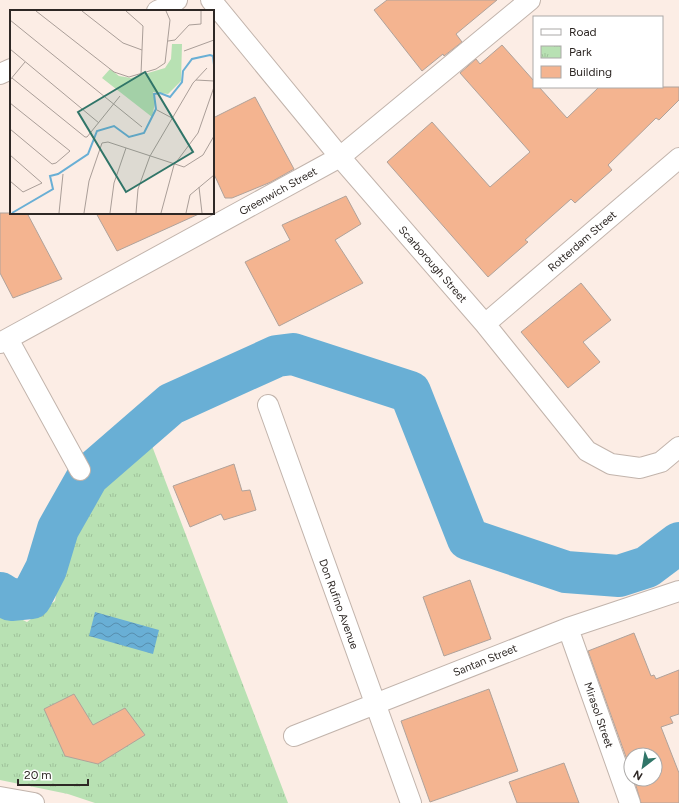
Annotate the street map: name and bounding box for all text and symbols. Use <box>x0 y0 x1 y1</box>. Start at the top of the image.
inset map <box>10 10 214 214</box>
legend <box>533 16 663 88</box>
text: Road <box>569 25 597 39</box>
text: Park <box>569 45 592 59</box>
text: Building <box>569 65 612 79</box>
street label: Greenwich Street <box>237 165 319 218</box>
street label: Rotterdam Street <box>546 208 619 275</box>
street label: Scarborough Street <box>396 223 469 305</box>
street label: Don Rufino Avenue <box>316 557 361 651</box>
street label: Santan Street <box>451 642 519 679</box>
street label: Mirasol Street <box>581 681 616 750</box>
north arrow <box>623 747 663 787</box>
scale bar <box>18 761 88 787</box>
text: N <box>631 767 645 783</box>
text: 20 m <box>24 768 52 782</box>

